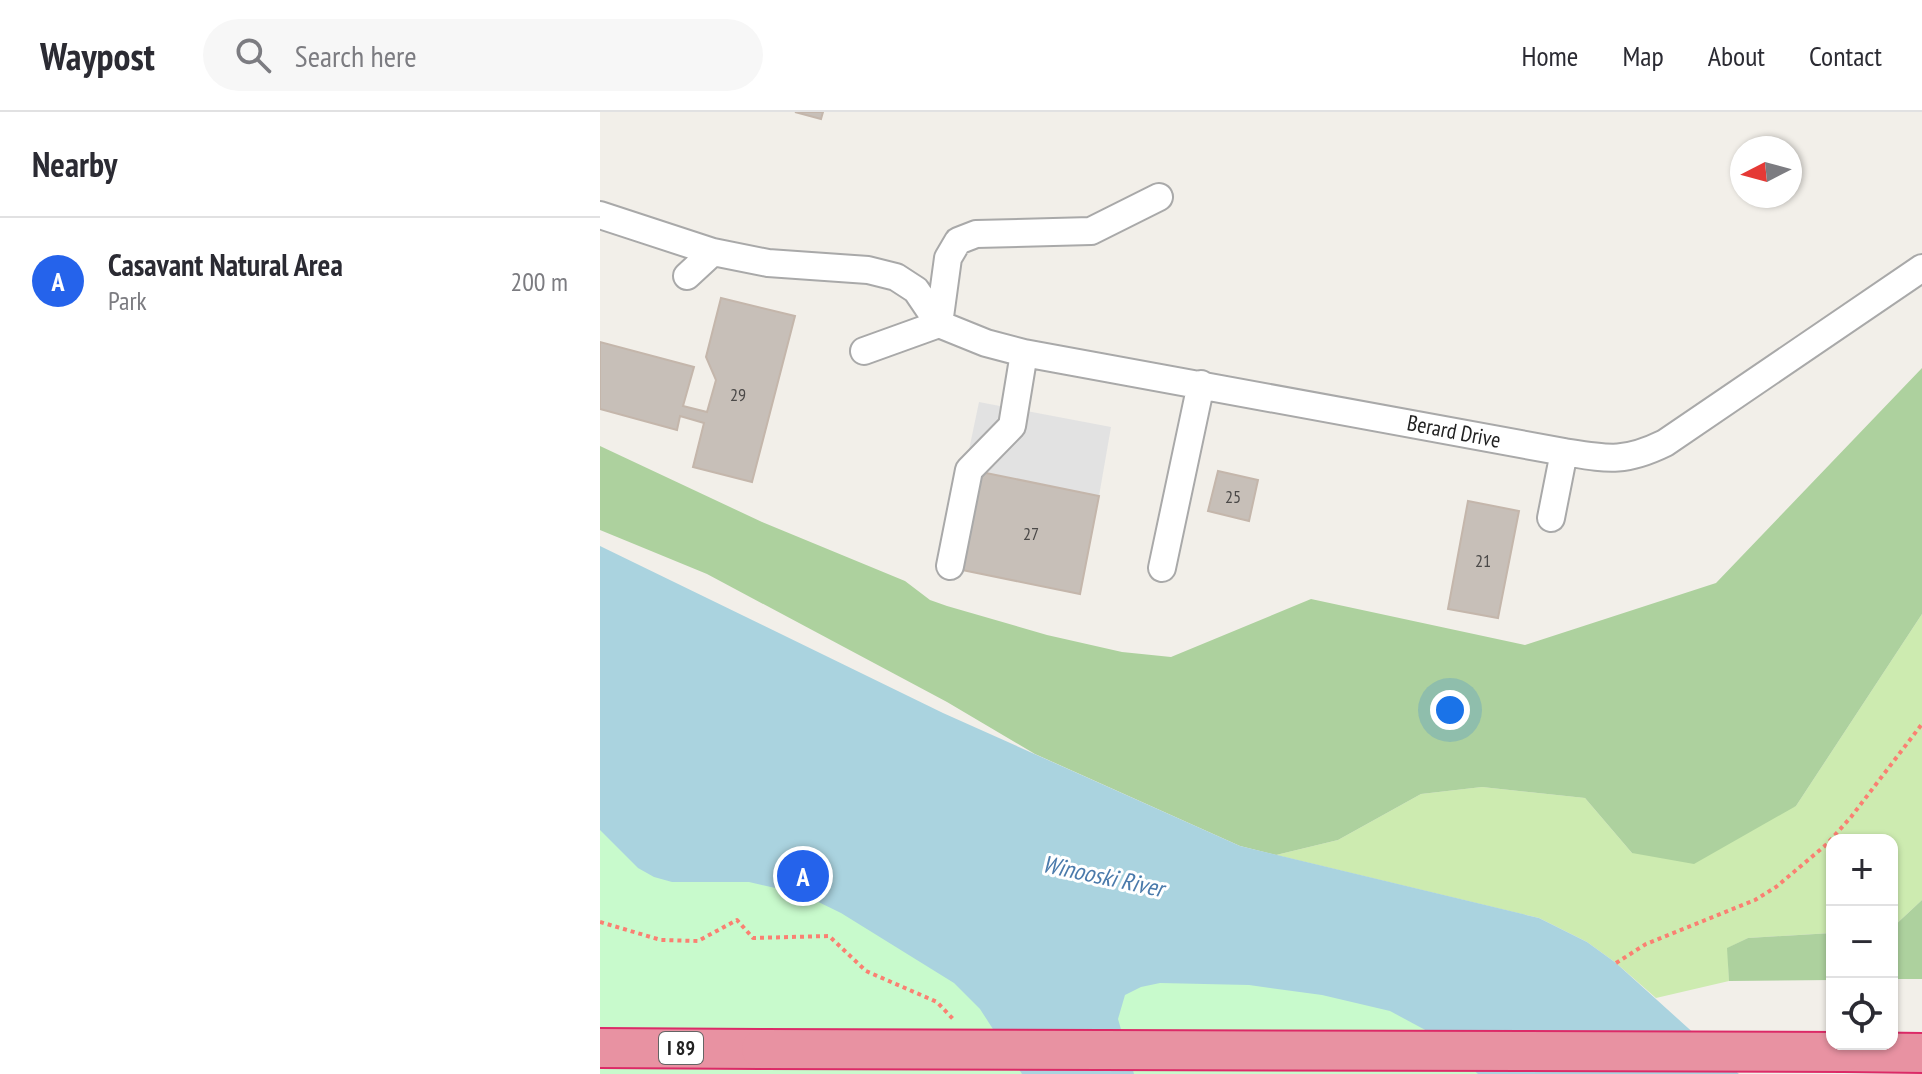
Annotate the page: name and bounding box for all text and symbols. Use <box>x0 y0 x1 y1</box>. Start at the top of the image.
search box <box>203 19 763 91</box>
text: Waypost <box>40 31 155 80</box>
icon: search <box>231 33 275 77</box>
text: Search here <box>295 36 417 75</box>
text: Home <box>1522 37 1578 74</box>
text: Map <box>1622 37 1664 74</box>
text: About <box>1708 37 1765 74</box>
text: Contact <box>1809 37 1882 74</box>
north arrow <box>1730 136 1802 208</box>
text: Nearby <box>32 142 117 186</box>
text: Casavant Natural Area <box>108 245 343 284</box>
text: A <box>51 265 65 298</box>
text: 200 m <box>510 265 568 298</box>
text: Park <box>108 284 147 317</box>
house number: 29 <box>730 383 746 406</box>
street label: Berard Drive <box>1405 408 1503 454</box>
house number: 25 <box>1225 485 1241 508</box>
house number: 27 <box>1023 522 1039 545</box>
house number: 21 <box>1475 549 1491 572</box>
your location <box>1430 690 1470 730</box>
map controls <box>1826 834 1898 1050</box>
button: + <box>1826 834 1898 906</box>
pin: A <box>777 846 829 906</box>
water label: Winooski River <box>1040 848 1170 905</box>
button: − <box>1826 906 1898 978</box>
button: locate <box>1826 978 1898 1050</box>
road number: I 89 <box>659 1032 703 1064</box>

